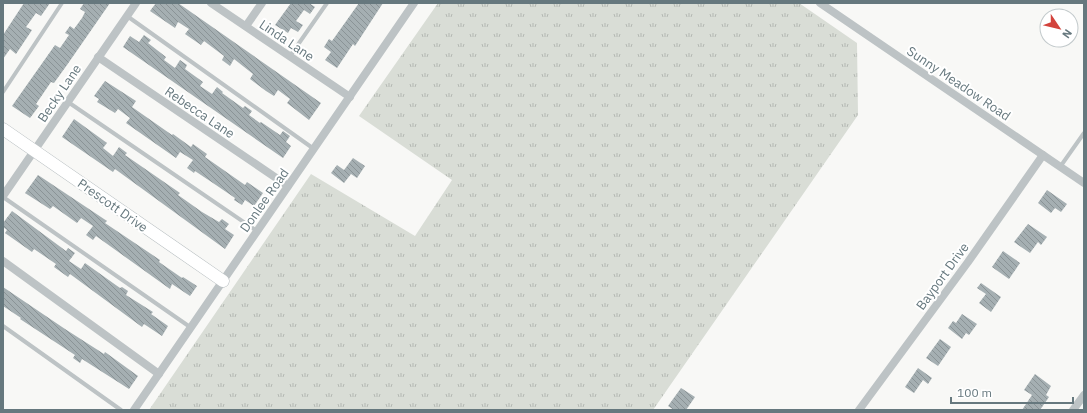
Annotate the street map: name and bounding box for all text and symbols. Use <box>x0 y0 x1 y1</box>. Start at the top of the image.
north arrow <box>1039 8 1079 48</box>
street label: Linda Lane <box>256 16 317 65</box>
text: N <box>1059 26 1075 41</box>
street label: Sunny Meadow Road <box>904 42 1014 124</box>
street label: Becky Lane <box>34 61 85 126</box>
street label: Rebecca Lane <box>161 83 238 142</box>
street label: Donlee Road <box>236 165 293 236</box>
street label: Prescott Drive <box>74 175 151 236</box>
street label: Bayport Drive <box>912 239 973 313</box>
scale bar <box>951 379 1073 405</box>
text: 100 m <box>957 385 992 400</box>

